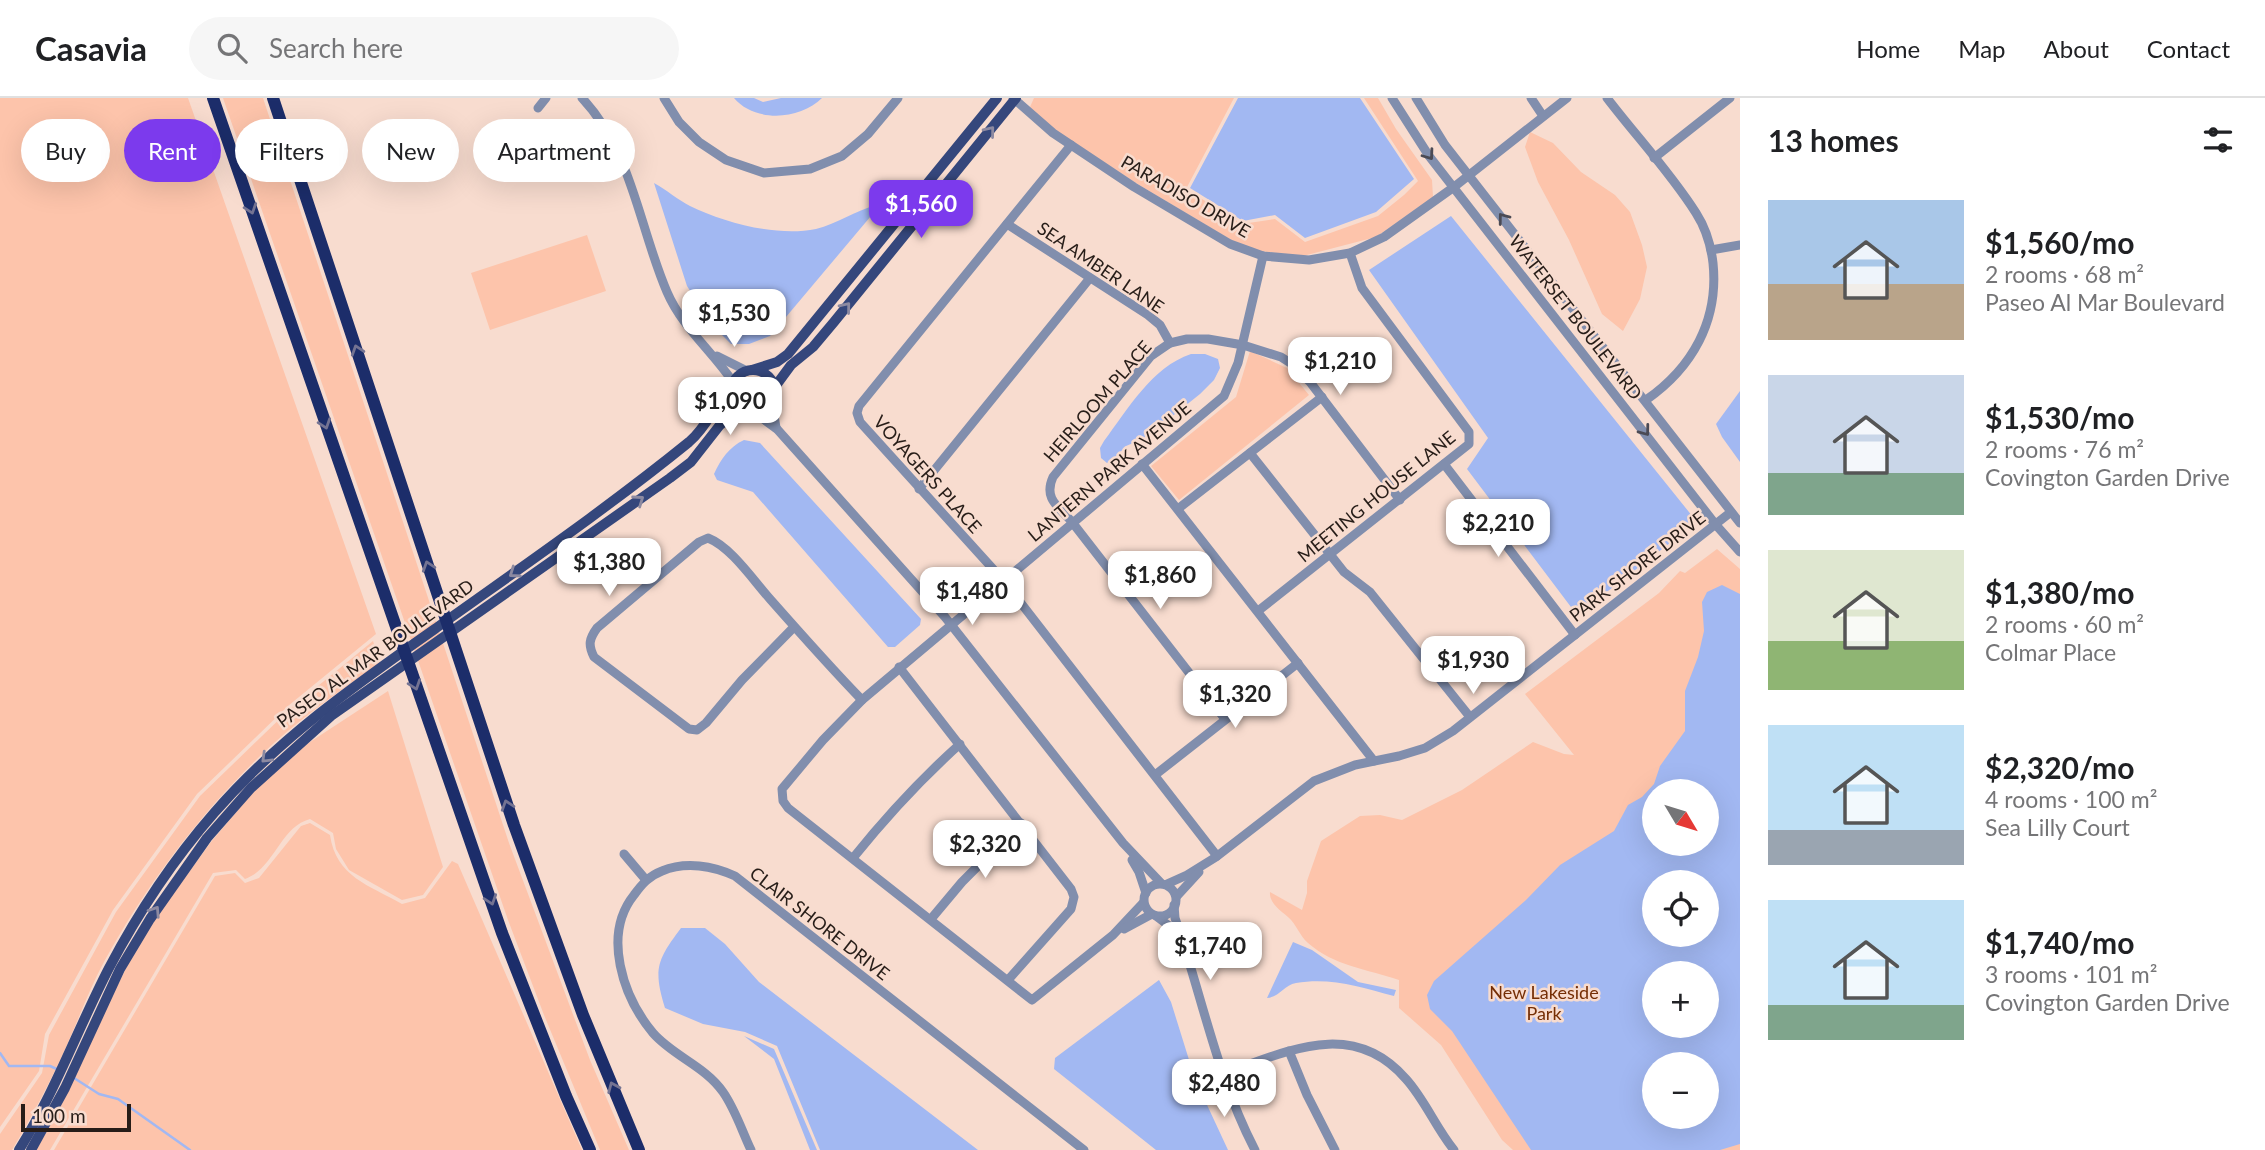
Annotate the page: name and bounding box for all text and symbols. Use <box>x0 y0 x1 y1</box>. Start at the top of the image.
search box <box>189 17 679 80</box>
text: Casavia <box>35 28 147 68</box>
icon: search <box>213 29 251 67</box>
text: Search here <box>269 32 403 64</box>
text: Home <box>1856 34 1920 63</box>
text: Map <box>1958 34 2006 63</box>
text: About <box>2044 34 2109 63</box>
text: Contact <box>2147 34 2230 63</box>
chip: Buy <box>21 119 110 182</box>
chip: Rent <box>124 119 221 182</box>
chip: Filters <box>235 119 348 182</box>
chip: New <box>362 119 459 182</box>
chip: Apartment <box>473 119 635 182</box>
icon: filters <box>2199 121 2237 159</box>
text: 13 homes <box>1768 122 1899 158</box>
one-way arrow <box>982 126 994 139</box>
one-way arrow <box>1421 147 1434 160</box>
street label: PARADISO DRIVE <box>1117 150 1255 242</box>
pin: $1,560 <box>864 180 978 240</box>
text: $1,560 <box>885 189 957 217</box>
one-way arrow <box>243 202 257 214</box>
one-way arrow <box>1498 213 1511 226</box>
street label: SEA AMBER LANE <box>1033 216 1169 318</box>
text: $1,560/mo <box>1985 224 2134 260</box>
icon: home <box>1824 228 1908 312</box>
street label: WATERSET BOULEVARD <box>1505 230 1647 404</box>
text: 2 rooms · 68 m² <box>1985 260 2144 288</box>
text: Paseo Al Mar Boulevard <box>1985 288 2225 316</box>
pin: $1,530 <box>677 289 791 349</box>
text: $1,530 <box>698 298 770 326</box>
one-way arrow <box>838 303 851 315</box>
street label: HEIRLOOM PLACE <box>1038 336 1156 466</box>
pin: $1,210 <box>1283 338 1397 397</box>
one-way arrow <box>350 344 365 356</box>
text: $1,210 <box>1304 346 1376 374</box>
pin: $1,090 <box>673 378 787 437</box>
text: $1,090 <box>694 386 766 414</box>
street label: LANTERN PARK AVENUE <box>1023 396 1195 546</box>
text: $1,530/mo <box>1985 399 2134 435</box>
icon: home <box>1824 403 1908 487</box>
street label: VOYAGERS PLACE <box>869 411 987 537</box>
one-way arrow <box>317 417 331 429</box>
one-way arrow <box>1636 423 1649 436</box>
street label: MEETING HOUSE LANE <box>1293 426 1459 566</box>
text: 2 rooms · 76 m² <box>1985 435 2144 463</box>
text: Covington Garden Drive <box>1985 463 2230 491</box>
one-way arrow <box>631 495 644 508</box>
pin: $2,210 <box>1441 500 1555 559</box>
street label: PARK SHORE DRIVE <box>1565 506 1709 626</box>
text: $2,210 <box>1462 508 1534 536</box>
pin: $1,380 <box>552 538 666 598</box>
text: $1,380 <box>573 547 645 575</box>
pin: $1,860 <box>1103 552 1217 611</box>
one-way arrow <box>422 560 436 573</box>
text: $1,860 <box>1124 560 1196 588</box>
one-way arrow <box>509 565 522 577</box>
pin: $1,480 <box>915 568 1029 627</box>
street label: PASEO AL MAR BOULEVARD <box>272 574 478 732</box>
text: $1,380/mo <box>1985 574 2134 610</box>
text: $1,480 <box>936 576 1008 604</box>
icon: home <box>1824 578 1908 662</box>
text: 2 rooms · 60 m² <box>1985 610 2144 638</box>
pin: $1,930 <box>1416 636 1530 696</box>
text: Colmar Place <box>1985 638 2116 666</box>
text: $1,930 <box>1437 645 1509 673</box>
pin: $1,320 <box>1178 670 1292 730</box>
one-way arrow <box>407 679 421 691</box>
text: $1,320 <box>1199 679 1271 707</box>
text: $2,320/mo <box>1985 749 2134 785</box>
one-way arrow <box>262 750 275 763</box>
icon: home <box>1824 753 1908 837</box>
north arrow <box>1642 779 1718 856</box>
map controls <box>1642 779 1719 1129</box>
text: 4 rooms · 100 m² <box>1985 785 2157 813</box>
one-way arrow <box>501 800 515 812</box>
text: Sea Lilly Court <box>1985 813 2130 841</box>
pin: $2,320 <box>928 820 1042 880</box>
text: $2,320 <box>949 829 1021 857</box>
street label: CLAIR SHORE DRIVE <box>746 862 894 984</box>
button: locate <box>1642 870 1719 947</box>
one-way arrow <box>483 893 497 905</box>
one-way arrow <box>147 905 160 918</box>
pin: $1,740 <box>1153 922 1267 982</box>
text: $1,740/mo <box>1985 924 2134 960</box>
icon: home <box>1824 928 1908 1012</box>
text: $1,740 <box>1174 931 1246 959</box>
text: 3 rooms · 101 m² <box>1985 960 2157 988</box>
button: + <box>1642 961 1719 1038</box>
park label: New Lakeside Park <box>1489 981 1599 1024</box>
text: Covington Garden Drive <box>1985 988 2230 1016</box>
button: − <box>1642 1052 1719 1129</box>
pin: $2,480 <box>1167 1060 1281 1119</box>
text: $2,480 <box>1188 1068 1260 1096</box>
one-way arrow <box>607 1082 621 1094</box>
scale bar <box>21 1101 131 1133</box>
text: 100 m <box>32 1104 86 1127</box>

